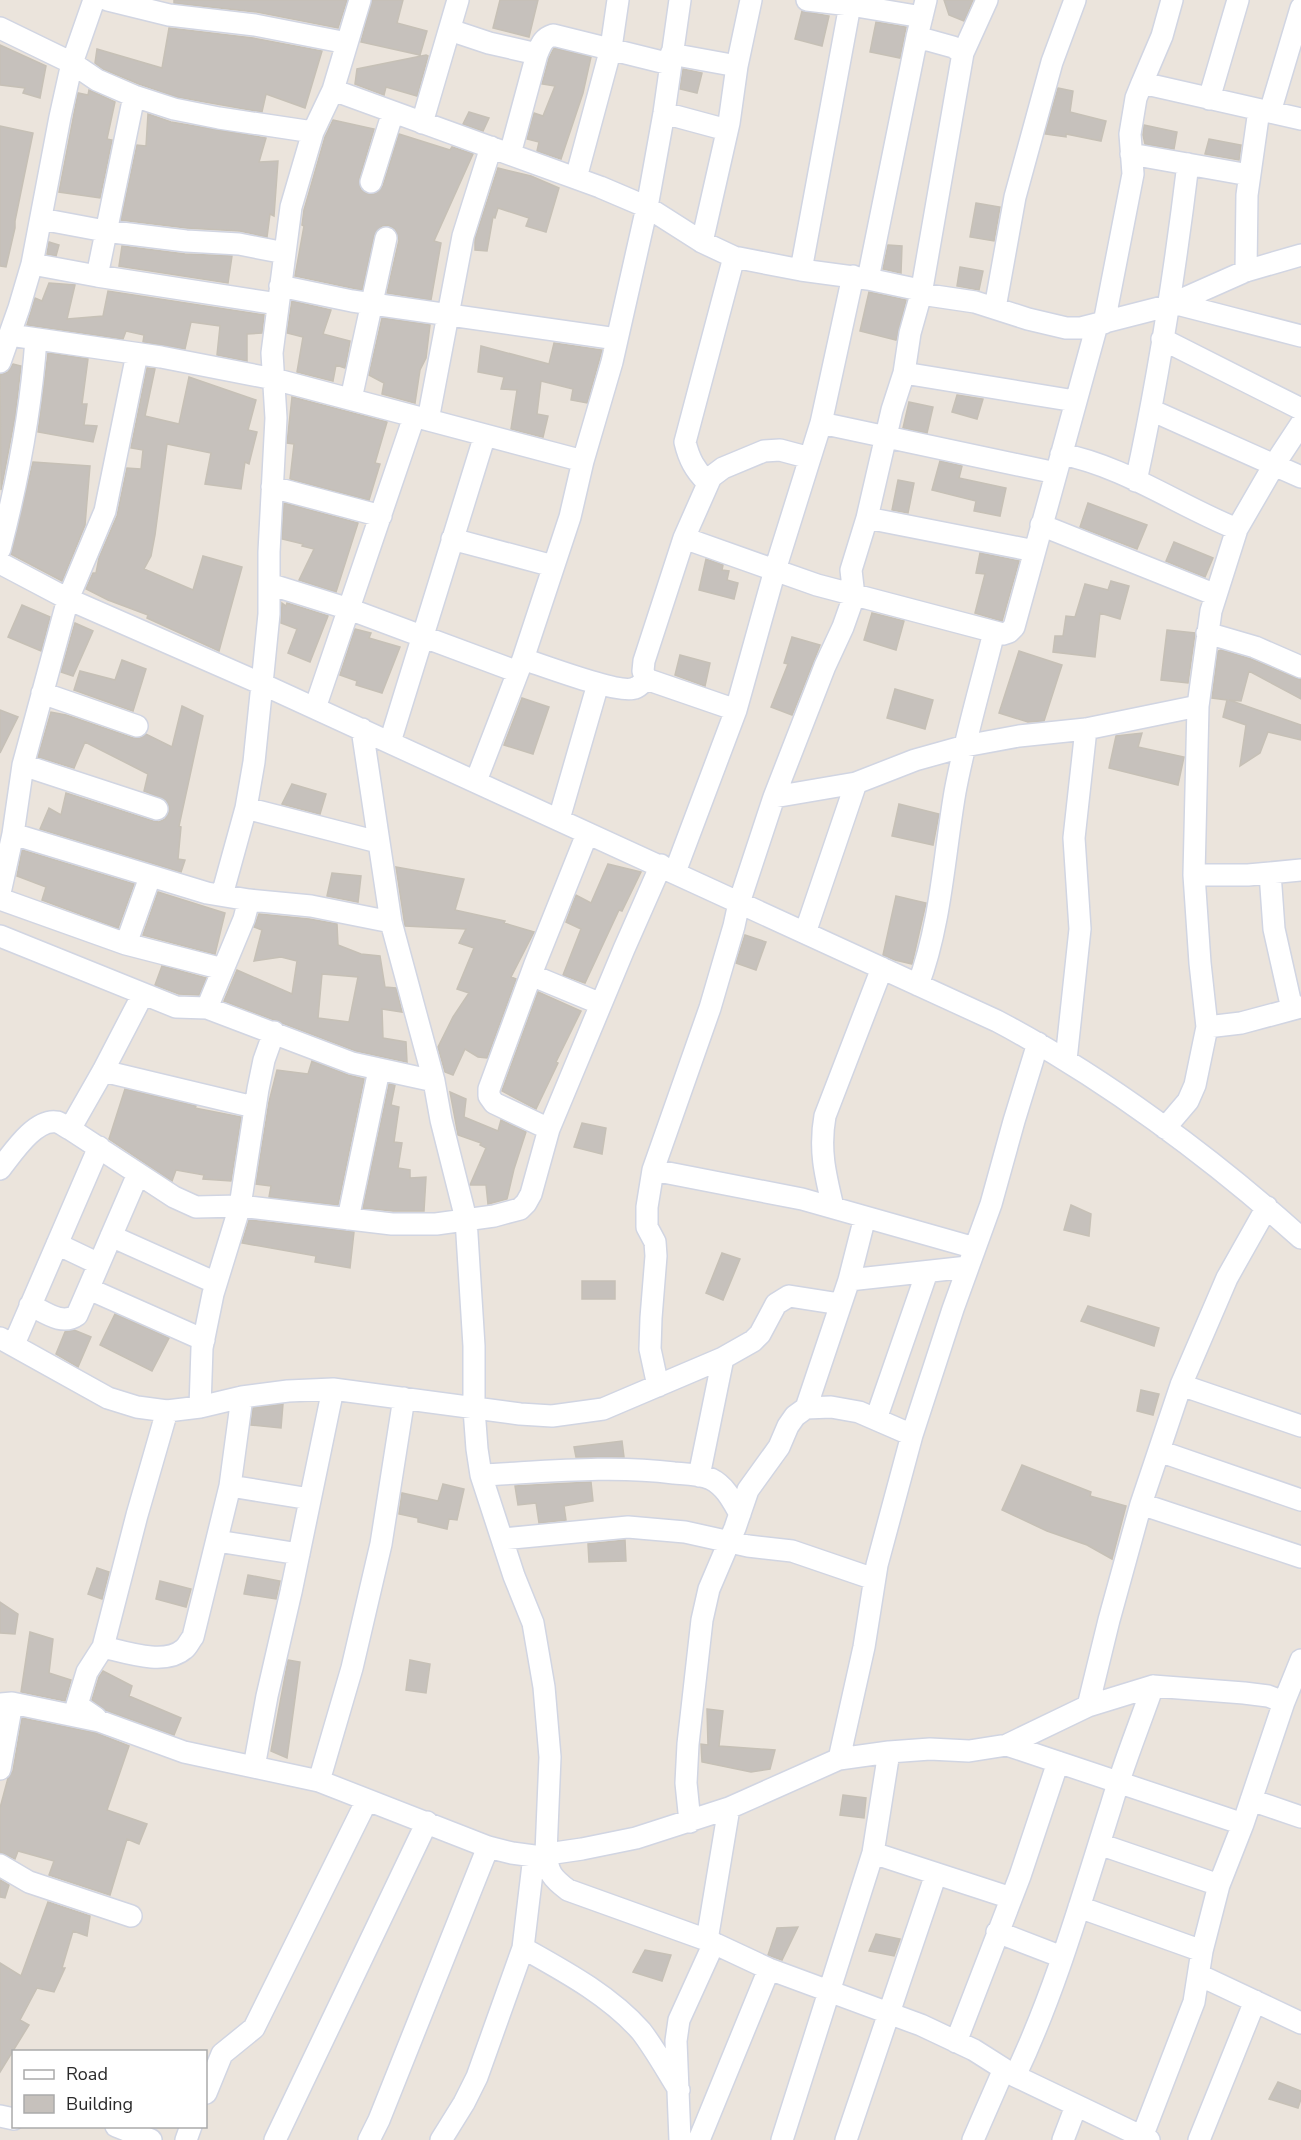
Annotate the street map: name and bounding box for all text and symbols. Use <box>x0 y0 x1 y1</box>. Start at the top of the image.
legend <box>12 2050 207 2128</box>
text: Road <box>66 2062 108 2086</box>
text: Building <box>66 2092 133 2116</box>

